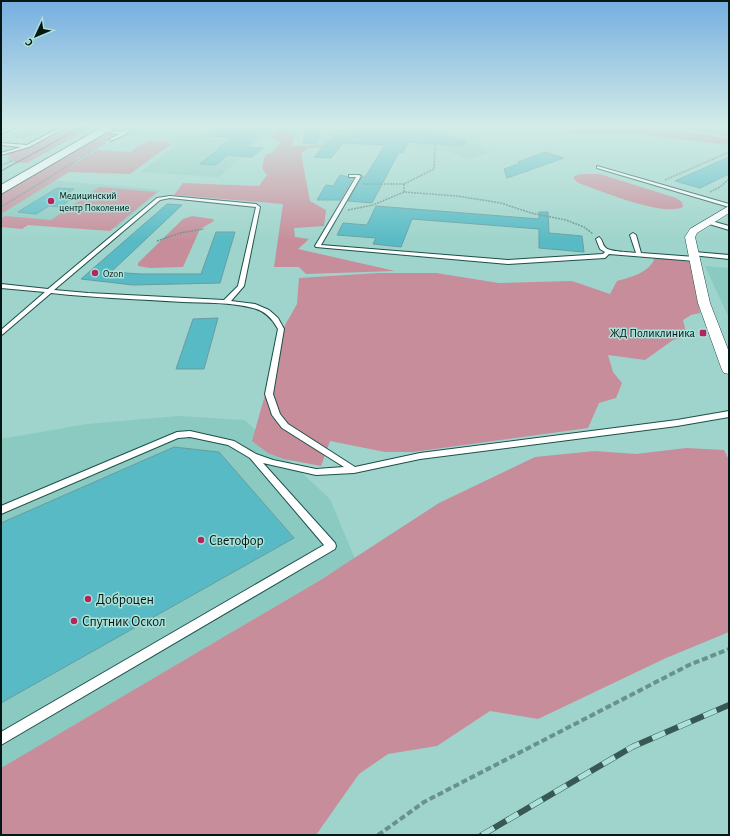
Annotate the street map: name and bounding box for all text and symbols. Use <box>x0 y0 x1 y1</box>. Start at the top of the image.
north arrow <box>16 16 56 56</box>
text: С <box>23 37 35 49</box>
place label: Медицинский центр Поколение <box>59 191 130 213</box>
marker: Медицинский центр Поколение <box>46 196 56 206</box>
marker: Ozon <box>90 268 100 278</box>
place label: Ozon <box>103 269 123 279</box>
place label: ЖД Поликлиника <box>610 327 696 339</box>
marker: ЖД Поликлиника <box>698 328 708 338</box>
place label: Светофор <box>209 534 264 548</box>
marker: Светофор <box>196 535 206 545</box>
place label: Доброцен <box>96 593 154 607</box>
marker: Доброцен <box>83 594 93 604</box>
place label: Спутник Оскол <box>82 615 165 629</box>
marker: Спутник Оскол <box>69 616 79 626</box>

